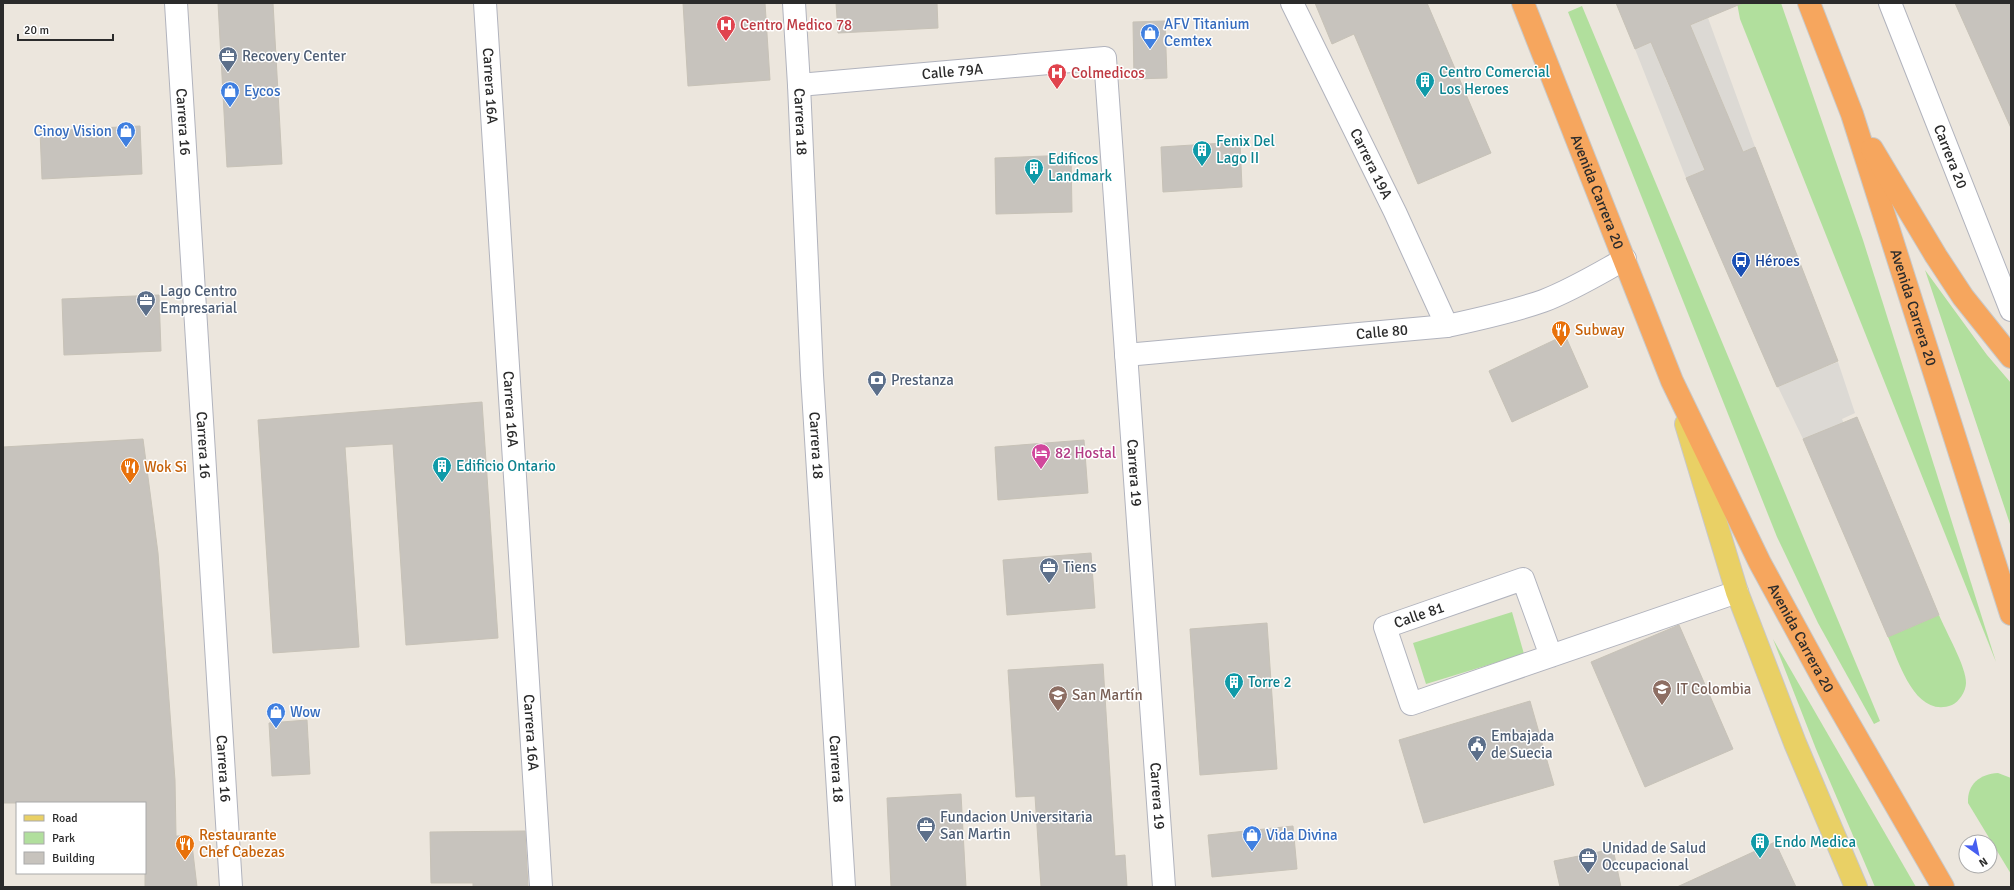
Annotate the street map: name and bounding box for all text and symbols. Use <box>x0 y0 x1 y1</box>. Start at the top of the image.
hospital icon: Centro Medico 78 <box>715 14 737 42</box>
place label: AFV Titanium Cemtex <box>1164 15 1250 50</box>
scale bar <box>18 16 113 42</box>
place label: Centro Medico 78 <box>740 16 852 34</box>
shop icon: AFV Titanium Cemtex <box>1139 22 1161 50</box>
text: 20 m <box>24 23 49 38</box>
office icon: Recovery Center <box>217 45 239 73</box>
place label: Recovery Center <box>242 47 347 65</box>
street label: Carrera 16A <box>479 47 502 125</box>
street label: Calle 79A <box>921 60 984 83</box>
hospital icon: Colmedicos <box>1046 62 1068 90</box>
place label: Centro Comercial Los Heroes <box>1439 63 1550 98</box>
place label: Colmedicos <box>1071 64 1145 82</box>
building icon: Centro Comercial Los Heroes <box>1414 70 1436 98</box>
shop icon: Eycos <box>219 80 241 108</box>
place label: Eycos <box>244 82 281 100</box>
street label: Carrera 16 <box>172 88 194 156</box>
street label: Carrera 18 <box>790 88 811 156</box>
shop icon: Cinoy Vision <box>115 120 137 148</box>
place label: Cinoy Vision <box>33 122 112 140</box>
street label: Carrera 20 <box>1930 122 1971 191</box>
street label: Carrera 19A <box>1346 125 1396 202</box>
place label: Fenix Del Lago II <box>1216 132 1275 167</box>
street label: Avenida Carrera 20 <box>1567 132 1628 252</box>
building icon: Fenix Del Lago II <box>1191 139 1213 167</box>
place label: Edificos Landmark <box>1048 150 1112 185</box>
building icon: Edificos Landmark <box>1023 157 1045 185</box>
street label: Avenida Carrera 20 <box>1886 247 1941 368</box>
bus stop icon: Héroes <box>1730 250 1752 278</box>
place label: Héroes <box>1755 252 1800 270</box>
place label: Lago Centro Empresarial <box>160 282 237 317</box>
office icon: Lago Centro Empresarial <box>135 289 157 317</box>
restaurant icon: Subway <box>1550 319 1572 347</box>
street label: Calle 80 <box>1355 321 1409 343</box>
place label: Subway <box>1575 321 1625 339</box>
bank icon: Prestanza <box>866 369 888 397</box>
street label: Carrera 16A <box>499 370 522 448</box>
place label: Prestanza <box>891 371 954 389</box>
street label: Carrera 16 <box>192 411 215 479</box>
street label: Carrera 18 <box>805 411 827 480</box>
street label: Carrera 19 <box>1123 438 1146 507</box>
hotel icon: 82 Hostal <box>1030 442 1052 470</box>
place label: 82 Hostal <box>1055 444 1116 462</box>
building icon: Edificio Ontario <box>431 455 453 483</box>
restaurant icon: Wok Si <box>119 456 141 484</box>
place label: Edificio Ontario <box>456 457 556 475</box>
place label: Wok Si <box>144 458 187 476</box>
office icon: Tiens <box>1038 556 1060 584</box>
place label: Tiens <box>1063 558 1097 576</box>
street label: Avenida Carrera 20 <box>1764 580 1838 696</box>
street label: Calle 81 <box>1391 598 1447 632</box>
building icon: Torre 2 <box>1223 671 1245 699</box>
place label: Torre 2 <box>1248 673 1292 691</box>
school or university icon: IT Colombia <box>1651 678 1673 706</box>
place label: IT Colombia <box>1676 680 1751 698</box>
school or university icon: San Martín <box>1047 684 1069 712</box>
place label: San Martín <box>1072 686 1143 704</box>
street label: Carrera 16A <box>520 694 543 771</box>
shop icon: Wow <box>265 701 287 729</box>
place label: Wow <box>290 703 321 721</box>
place label: Embajada de Suecia <box>1491 727 1554 762</box>
street label: Carrera 16 <box>213 734 235 803</box>
public building icon: Embajada de Suecia <box>1466 734 1488 762</box>
street label: Carrera 18 <box>826 735 848 803</box>
street label: Carrera 19 <box>1146 762 1169 830</box>
legend <box>16 802 146 874</box>
place label: Fundacion Universitaria San Martin <box>940 808 1093 843</box>
text: Road <box>52 811 78 826</box>
office icon: Fundacion Universitaria San Martin <box>915 815 937 843</box>
shop icon: Vida Divina <box>1241 824 1263 852</box>
place label: Restaurante Chef Cabezas <box>199 826 285 861</box>
place label: Vida Divina <box>1266 826 1338 844</box>
text: Park <box>52 831 75 846</box>
building icon: Endo Medica <box>1749 831 1771 859</box>
restaurant icon: Restaurante Chef Cabezas <box>174 833 196 861</box>
place label: Endo Medica <box>1774 833 1856 851</box>
north arrow <box>1958 834 1998 874</box>
place label: Unidad de Salud Occupacional <box>1602 839 1706 874</box>
office icon: Unidad de Salud Occupacional <box>1577 846 1599 874</box>
text: Building <box>52 851 95 866</box>
text: N <box>1976 854 1990 870</box>

